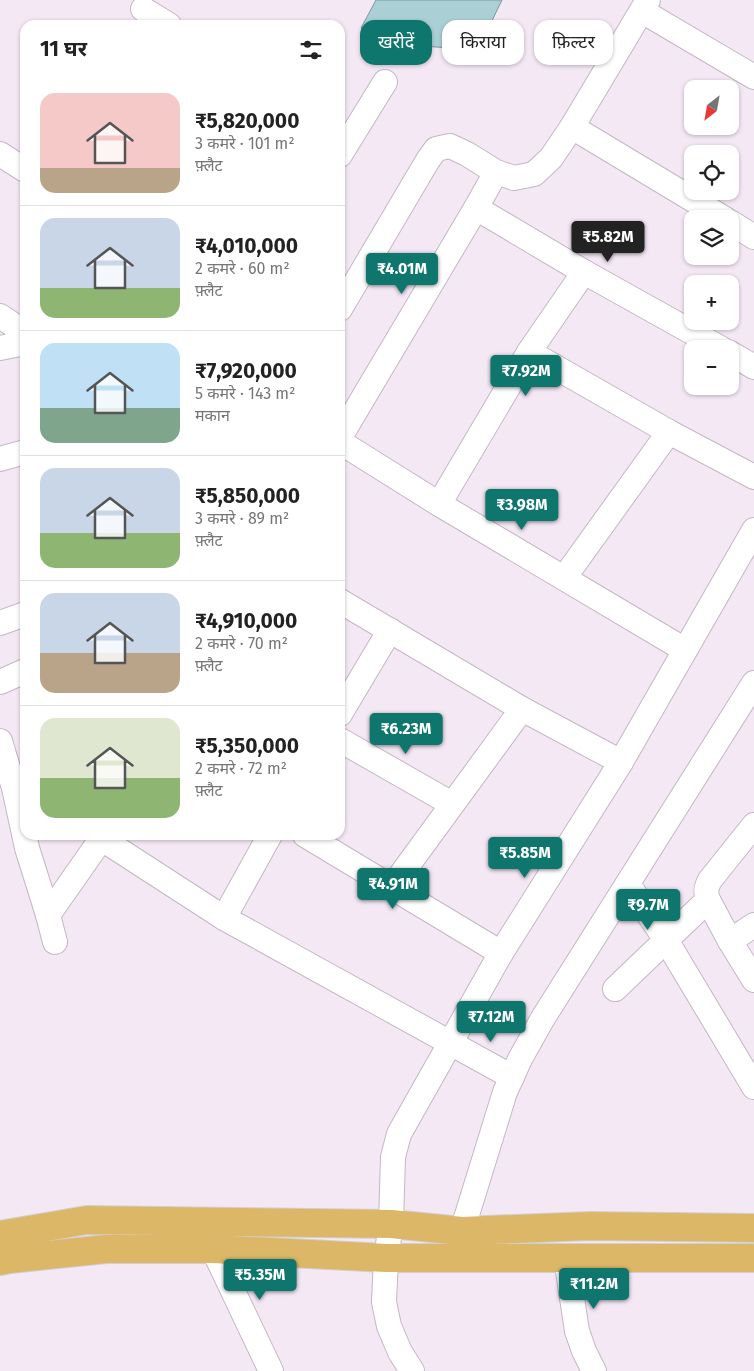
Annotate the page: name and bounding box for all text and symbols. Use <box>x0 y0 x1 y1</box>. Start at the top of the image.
chip: खरीदें <box>360 20 432 65</box>
chip: किराया <box>442 20 524 65</box>
chip: फ़िल्टर <box>534 20 613 65</box>
text: 11 घर <box>40 36 87 62</box>
icon: filters <box>297 36 325 64</box>
north arrow <box>684 80 739 135</box>
map controls <box>684 80 739 395</box>
text: ₹5,820,000 <box>195 108 299 134</box>
icon: home <box>80 113 140 173</box>
text: 3 कमरे · 101 m² <box>195 134 295 153</box>
button: locate <box>684 145 739 200</box>
text: फ़्लैट <box>195 156 223 175</box>
button: layers <box>684 210 739 265</box>
pin: ₹5.82M <box>567 220 649 263</box>
text: ₹5.82M <box>582 227 634 246</box>
text: ₹4,010,000 <box>195 233 298 259</box>
icon: home <box>80 238 140 298</box>
pin: ₹4.01M <box>361 252 443 295</box>
text: 2 कमरे · 60 m² <box>195 259 290 278</box>
text: ₹4.01M <box>377 259 427 278</box>
button: + <box>684 275 739 330</box>
text: फ़्लैट <box>195 281 223 300</box>
button: − <box>684 340 739 395</box>
pin: ₹7.92M <box>485 354 567 397</box>
text: ₹7,920,000 <box>195 358 297 384</box>
text: ₹7.92M <box>501 361 551 380</box>
icon: home <box>80 363 140 423</box>
text: 5 कमरे · 143 m² <box>195 384 295 403</box>
text: मकान <box>195 406 230 425</box>
text: ₹5,850,000 <box>195 483 300 509</box>
icon: home <box>80 488 140 548</box>
pin: ₹3.98M <box>481 488 563 531</box>
text: ₹3.98M <box>496 495 548 514</box>
text: 3 कमरे · 89 m² <box>195 509 289 528</box>
text: फ़्लैट <box>195 531 223 550</box>
text: ₹4,910,000 <box>195 608 297 634</box>
icon: home <box>80 613 140 673</box>
text: 2 कमरे · 70 m² <box>195 634 288 653</box>
text: फ़्लैट <box>195 656 223 675</box>
pin: ₹6.23M <box>365 712 447 755</box>
text: ₹6.23M <box>381 719 431 738</box>
text: ₹5,350,000 <box>195 733 299 759</box>
icon: home <box>80 738 140 798</box>
text: 2 कमरे · 72 m² <box>195 759 287 778</box>
text: फ़्लैट <box>195 781 223 800</box>
pin: ₹5.85M <box>484 836 566 879</box>
text: ₹5.85M <box>499 843 551 862</box>
pin: ₹4.91M <box>352 868 434 910</box>
text: ₹4.91M <box>368 874 418 893</box>
pin: ₹9.7M <box>613 888 683 931</box>
text: ₹9.7M <box>627 895 669 914</box>
pin: ₹7.12M <box>450 1000 532 1043</box>
text: ₹7.12M <box>468 1007 514 1026</box>
pin: ₹5.35M <box>219 1258 301 1301</box>
text: ₹5.35M <box>235 1265 285 1284</box>
pin: ₹11.2M <box>553 1268 635 1310</box>
text: ₹11.2M <box>570 1274 618 1293</box>

